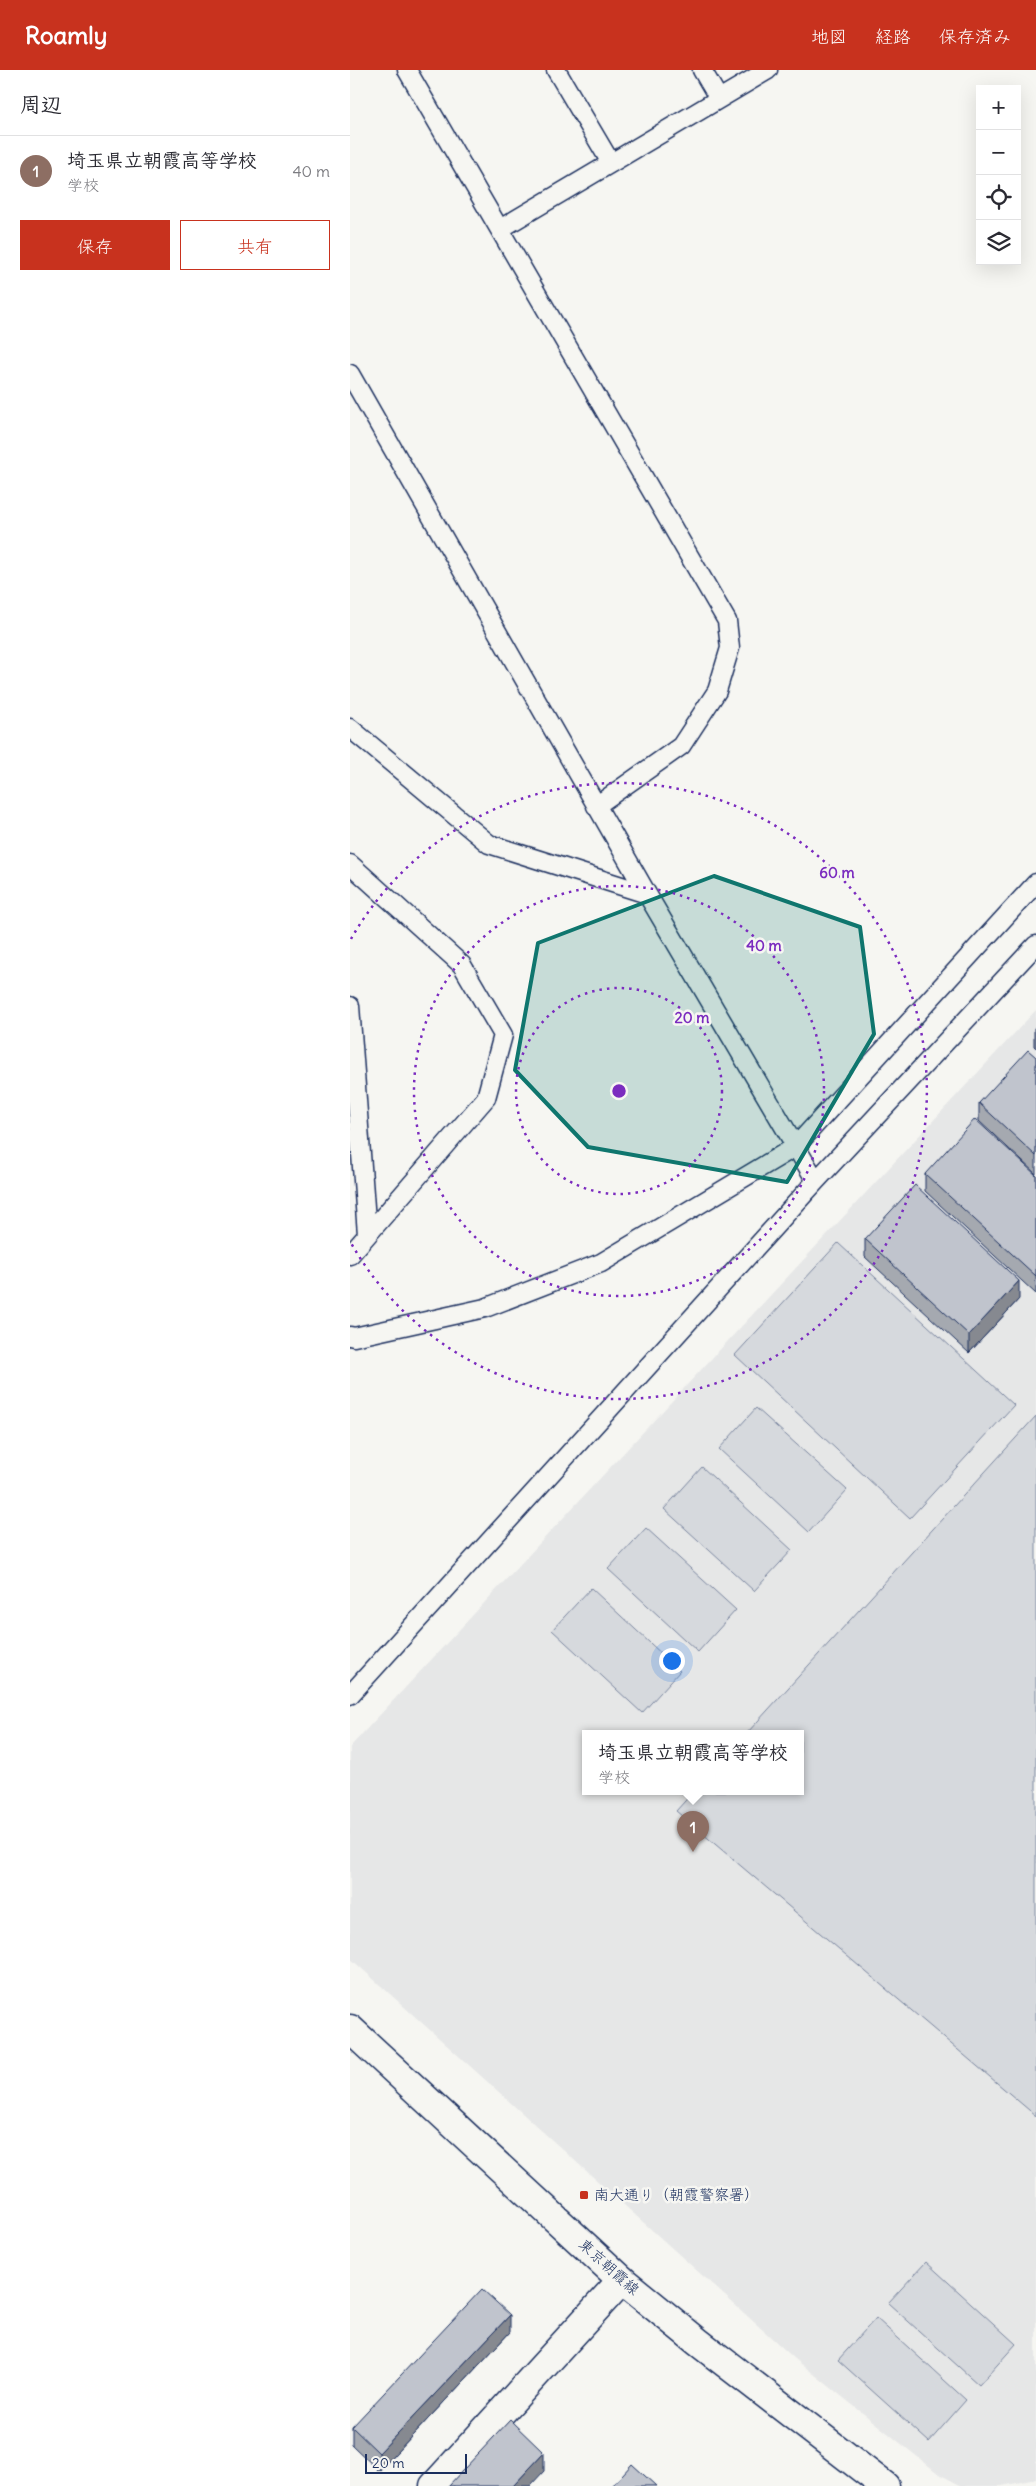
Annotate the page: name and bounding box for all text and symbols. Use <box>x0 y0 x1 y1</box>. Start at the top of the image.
text: Roamly <box>25 20 107 50</box>
text: 地図 <box>811 25 847 48</box>
text: 経路 <box>875 25 911 48</box>
text: 保存済み <box>939 25 1011 48</box>
map controls <box>976 85 1021 265</box>
button: + <box>976 85 1021 130</box>
text: 周辺 <box>20 91 62 118</box>
button: − <box>976 130 1021 175</box>
text: 埼玉県立朝霞高等学校 <box>67 148 257 172</box>
text: 1 <box>33 161 39 181</box>
text: 40 m <box>292 161 330 181</box>
text: 学校 <box>67 175 99 195</box>
button: locate <box>976 175 1021 220</box>
button: 保存 <box>20 220 170 270</box>
button: 共有 <box>180 220 330 270</box>
button: layers <box>976 220 1021 265</box>
text: 60 m <box>819 863 855 882</box>
text: 40 m <box>746 936 782 955</box>
text: 20 m <box>675 1008 709 1027</box>
centre of rings <box>610 1082 628 1100</box>
your location <box>659 1648 685 1674</box>
popup <box>582 1730 804 1795</box>
text: 埼玉県立朝霞高等学校 <box>598 1740 788 1764</box>
text: 学校 <box>598 1767 630 1787</box>
pin: 1 <box>677 1811 709 1852</box>
place label: 南大通り（朝霞警察署） <box>594 2185 759 2204</box>
marker: 南大通り（朝霞警察署） <box>578 2189 590 2201</box>
street label: 東京朝霞線 <box>575 2234 644 2299</box>
scale bar <box>365 2451 468 2474</box>
text: 20 m <box>372 2454 405 2472</box>

